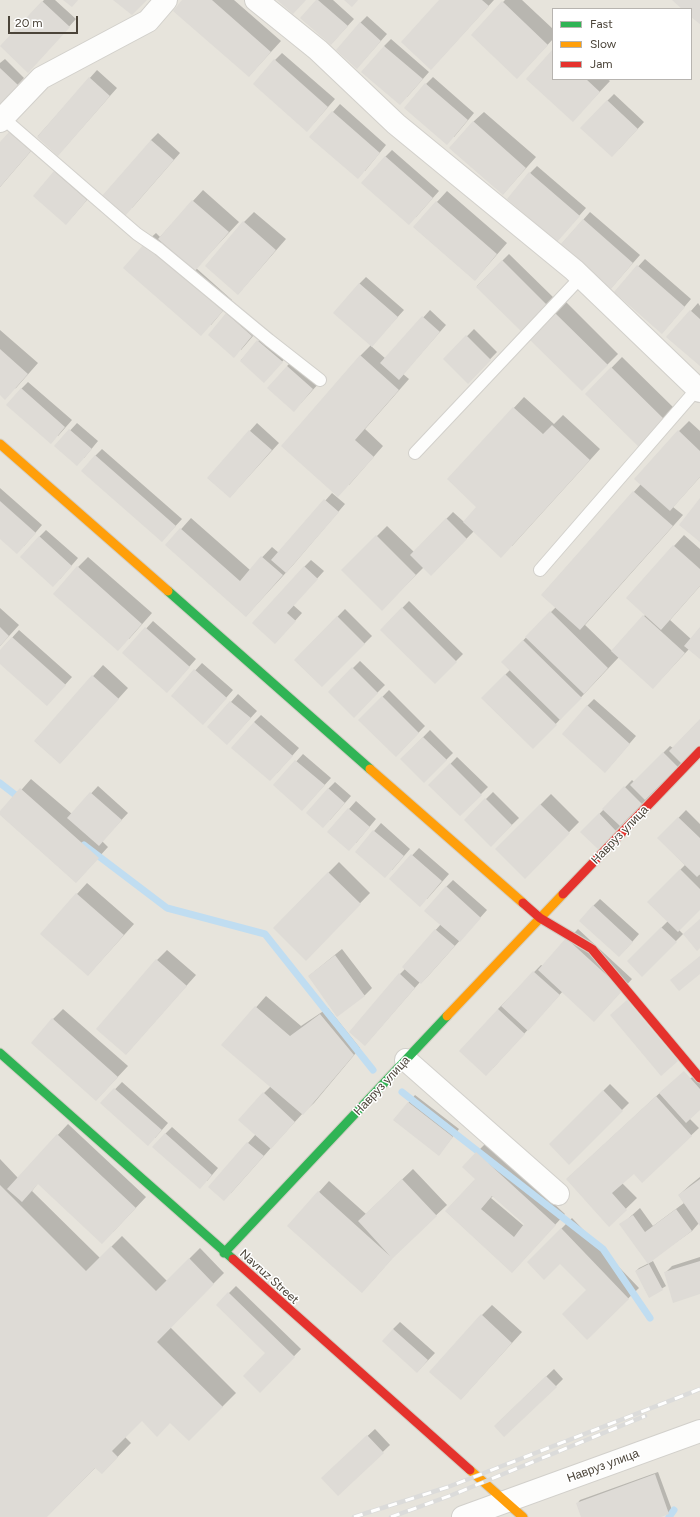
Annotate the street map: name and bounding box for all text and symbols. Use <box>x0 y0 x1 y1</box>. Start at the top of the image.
scale bar <box>10 8 80 34</box>
legend <box>552 8 692 80</box>
text: 20 m <box>15 16 43 30</box>
text: Fast <box>590 17 613 31</box>
text: Slow <box>590 37 616 51</box>
text: Jam <box>590 57 613 71</box>
street label: Навруз улица <box>589 803 651 867</box>
street label: Навруз улица <box>351 1053 413 1119</box>
street label: Navruz Street <box>236 1247 302 1307</box>
street label: Навруз улица <box>565 1446 641 1486</box>

